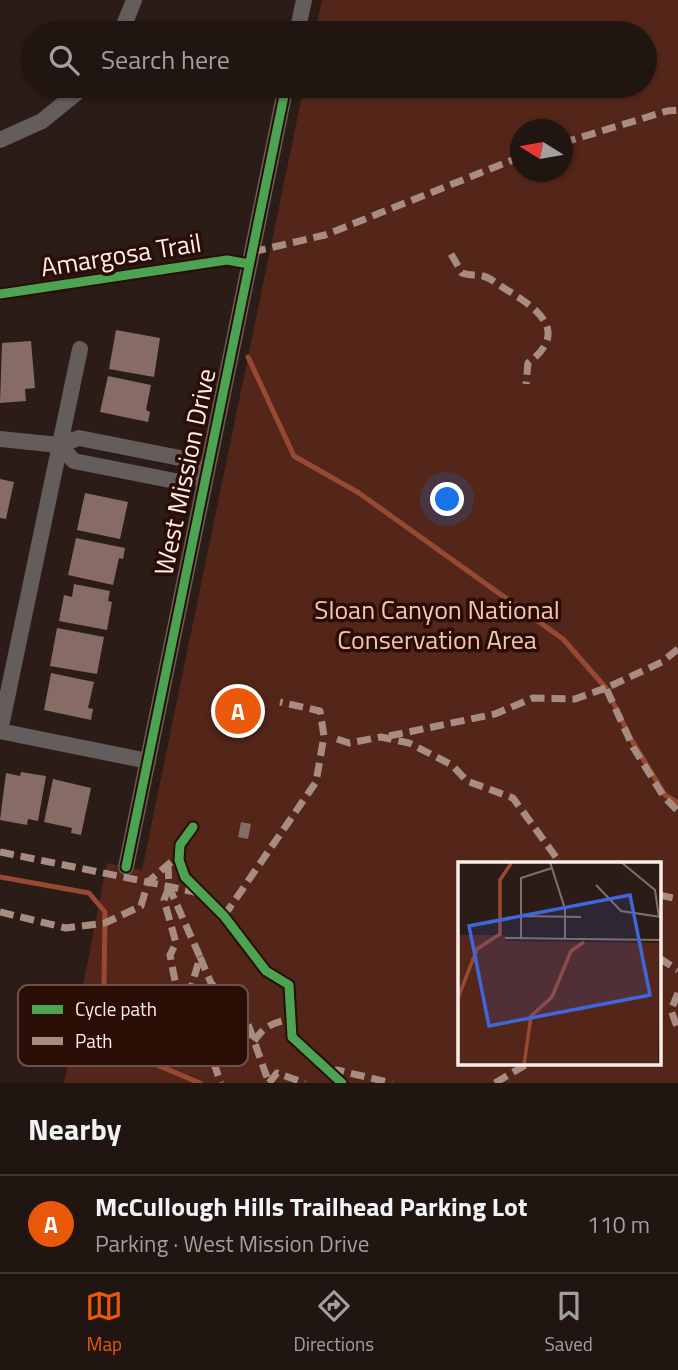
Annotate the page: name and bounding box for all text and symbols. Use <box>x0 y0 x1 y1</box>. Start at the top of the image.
search box <box>21 21 657 98</box>
text: Search here <box>101 40 230 79</box>
icon: search <box>45 41 83 79</box>
north arrow <box>510 119 573 182</box>
street label: Amargosa Trail <box>38 223 204 286</box>
street label: West Mission Drive <box>144 365 225 579</box>
your location <box>430 482 464 516</box>
park label: Sloan Canyon National Conservation Area <box>314 590 560 659</box>
pin: A <box>215 685 261 737</box>
inset map <box>458 862 660 1066</box>
legend <box>18 985 248 1066</box>
text: Cycle path <box>75 994 157 1023</box>
text: Path <box>75 1026 113 1055</box>
text: Nearby <box>28 1106 121 1152</box>
text: McCullough Hills Trailhead Parking Lot <box>95 1187 527 1226</box>
text: A <box>44 1207 58 1242</box>
text: 110 m <box>587 1207 650 1242</box>
text: Parking · West Mission Drive <box>95 1226 369 1261</box>
tab: Map <box>85 1287 123 1358</box>
tab: Directions <box>294 1287 374 1358</box>
tab: Saved <box>544 1287 593 1358</box>

